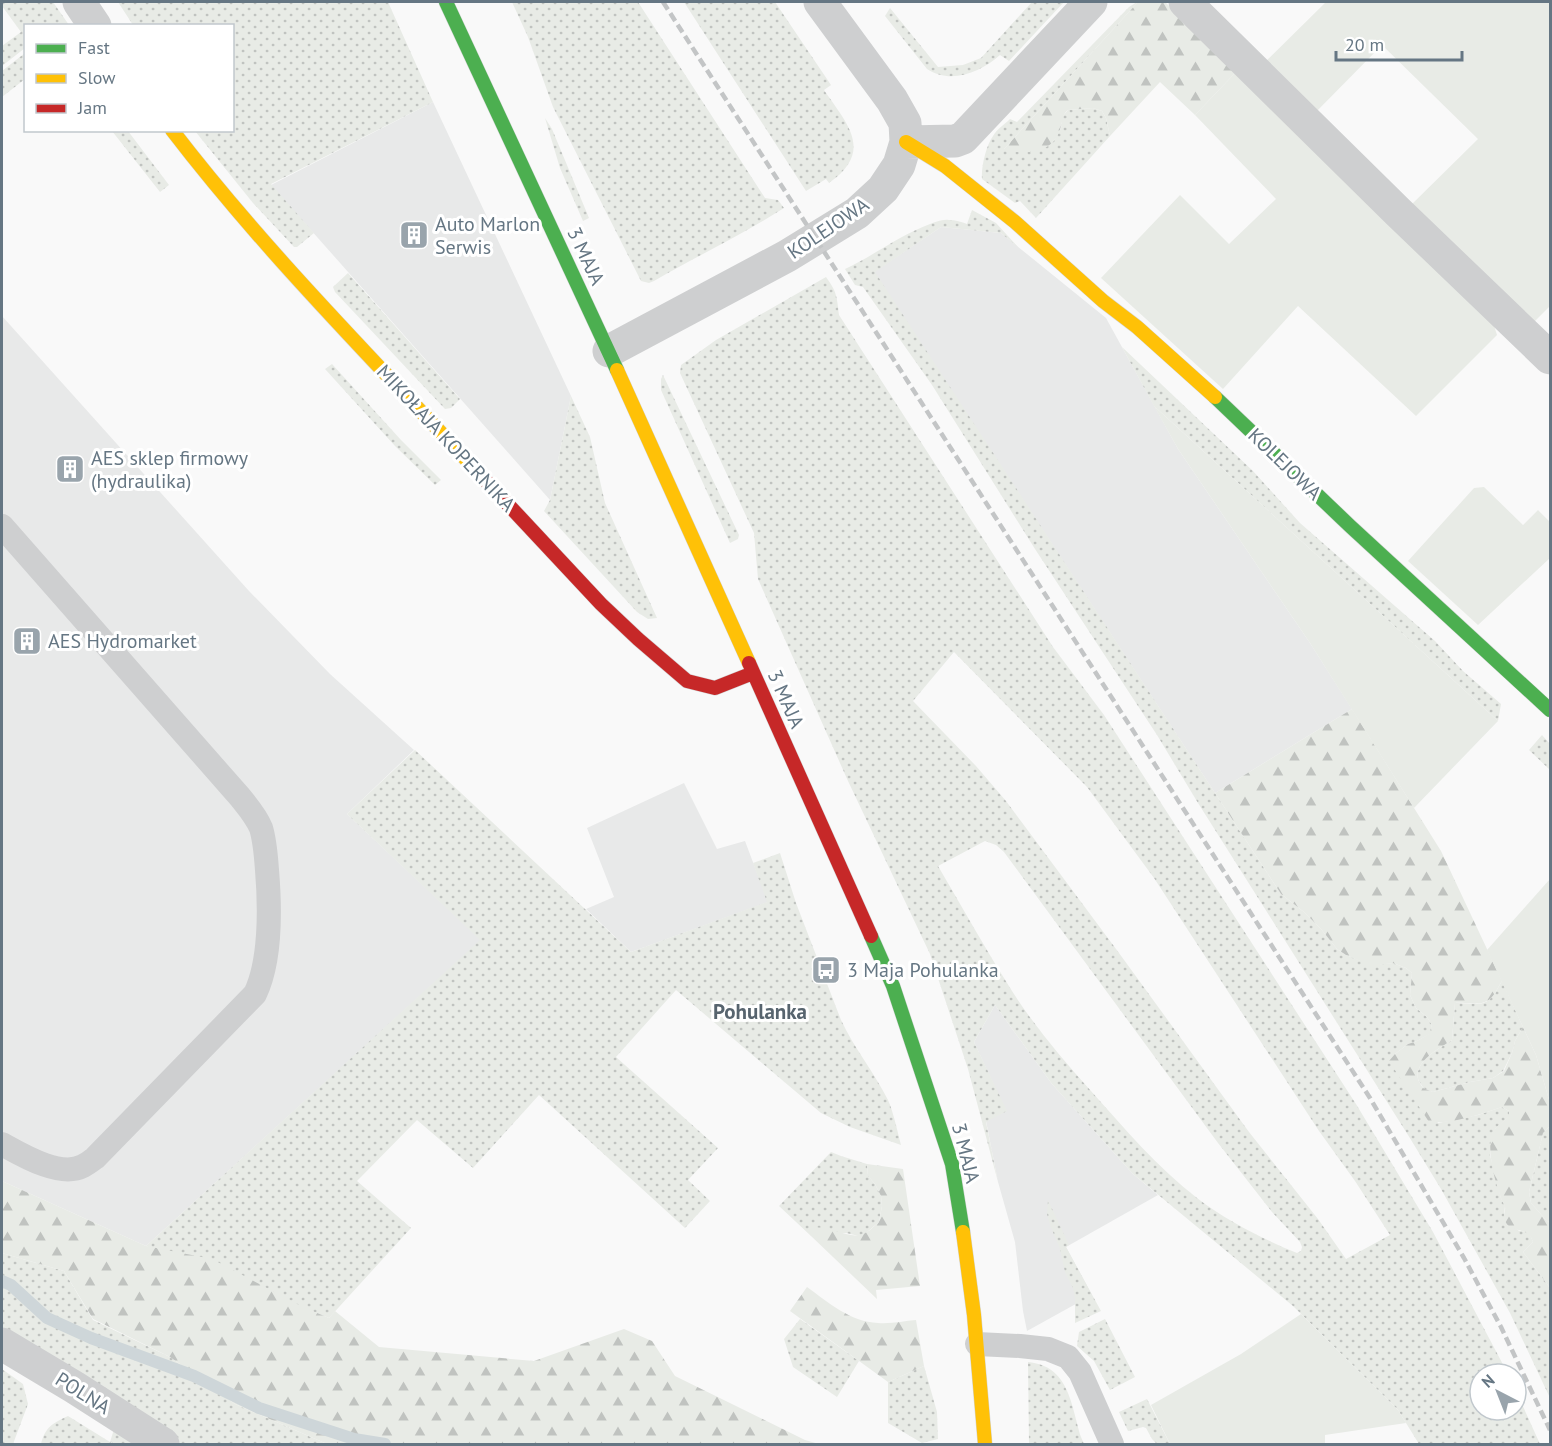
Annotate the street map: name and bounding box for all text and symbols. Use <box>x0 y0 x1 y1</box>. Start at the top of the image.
legend <box>24 24 234 132</box>
scale bar <box>1336 24 1462 62</box>
text: 20 m <box>1345 33 1384 56</box>
text: Fast <box>78 36 110 59</box>
text: Slow <box>78 66 116 89</box>
text: Jam <box>77 96 107 119</box>
street label: KOLEJOWA <box>782 191 874 265</box>
place label: Auto Marlon Serwis <box>435 211 540 260</box>
building icon: Auto Marlon Serwis <box>398 219 430 251</box>
street label: 3 MAJA <box>561 223 611 290</box>
street label: MIKOŁAJA KOPERNIKA <box>371 359 521 517</box>
street label: KOLEJOWA <box>1243 422 1328 506</box>
place label: AES sklep firmowy (hydraulika) <box>91 445 249 494</box>
building icon: AES sklep firmowy (hydraulika) <box>54 453 86 485</box>
building icon: AES Hydromarket <box>11 625 43 657</box>
place label: AES Hydromarket <box>48 628 197 654</box>
street label: 3 MAJA <box>762 666 810 733</box>
bus stop icon: 3 Maja Pohulanka <box>810 954 842 986</box>
place label: 3 Maja Pohulanka <box>847 957 999 983</box>
district label: Pohulanka <box>713 998 807 1025</box>
street label: 3 MAJA <box>946 1120 986 1186</box>
north arrow <box>1468 1362 1528 1422</box>
street label: POLNA <box>51 1366 116 1420</box>
text: N <box>1477 1370 1499 1392</box>

